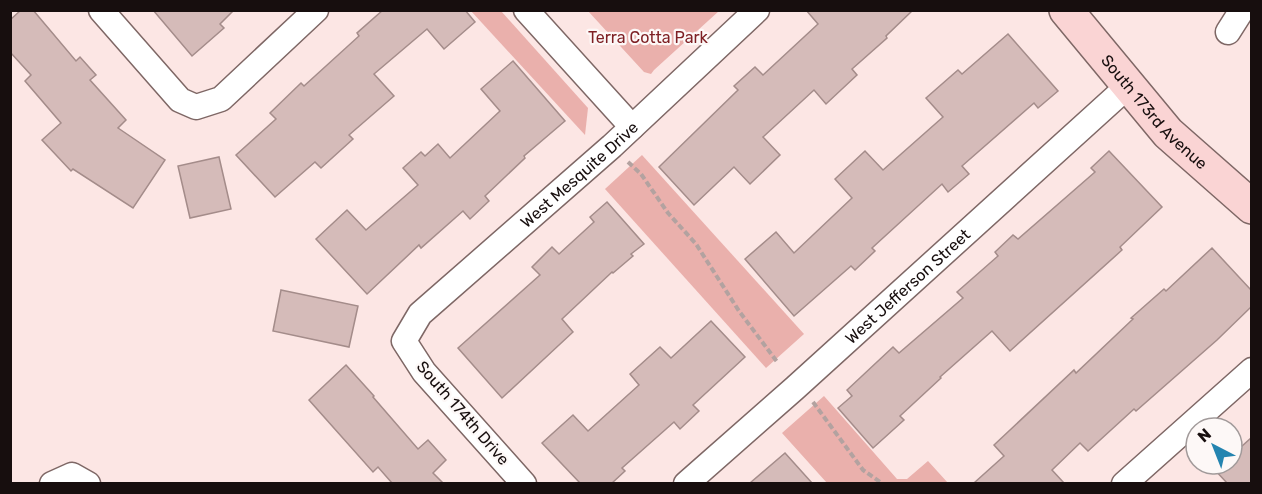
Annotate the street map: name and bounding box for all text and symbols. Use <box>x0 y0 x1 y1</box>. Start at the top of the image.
park label: Terra Cotta Park <box>588 28 709 47</box>
street label: South 173rd Avenue <box>1097 51 1211 173</box>
street label: West Mesquite Drive <box>516 117 642 231</box>
street label: West Jefferson Street <box>841 225 974 348</box>
street label: South 174th Drive <box>413 357 513 469</box>
north arrow <box>1184 416 1244 476</box>
text: N <box>1194 424 1215 446</box>

